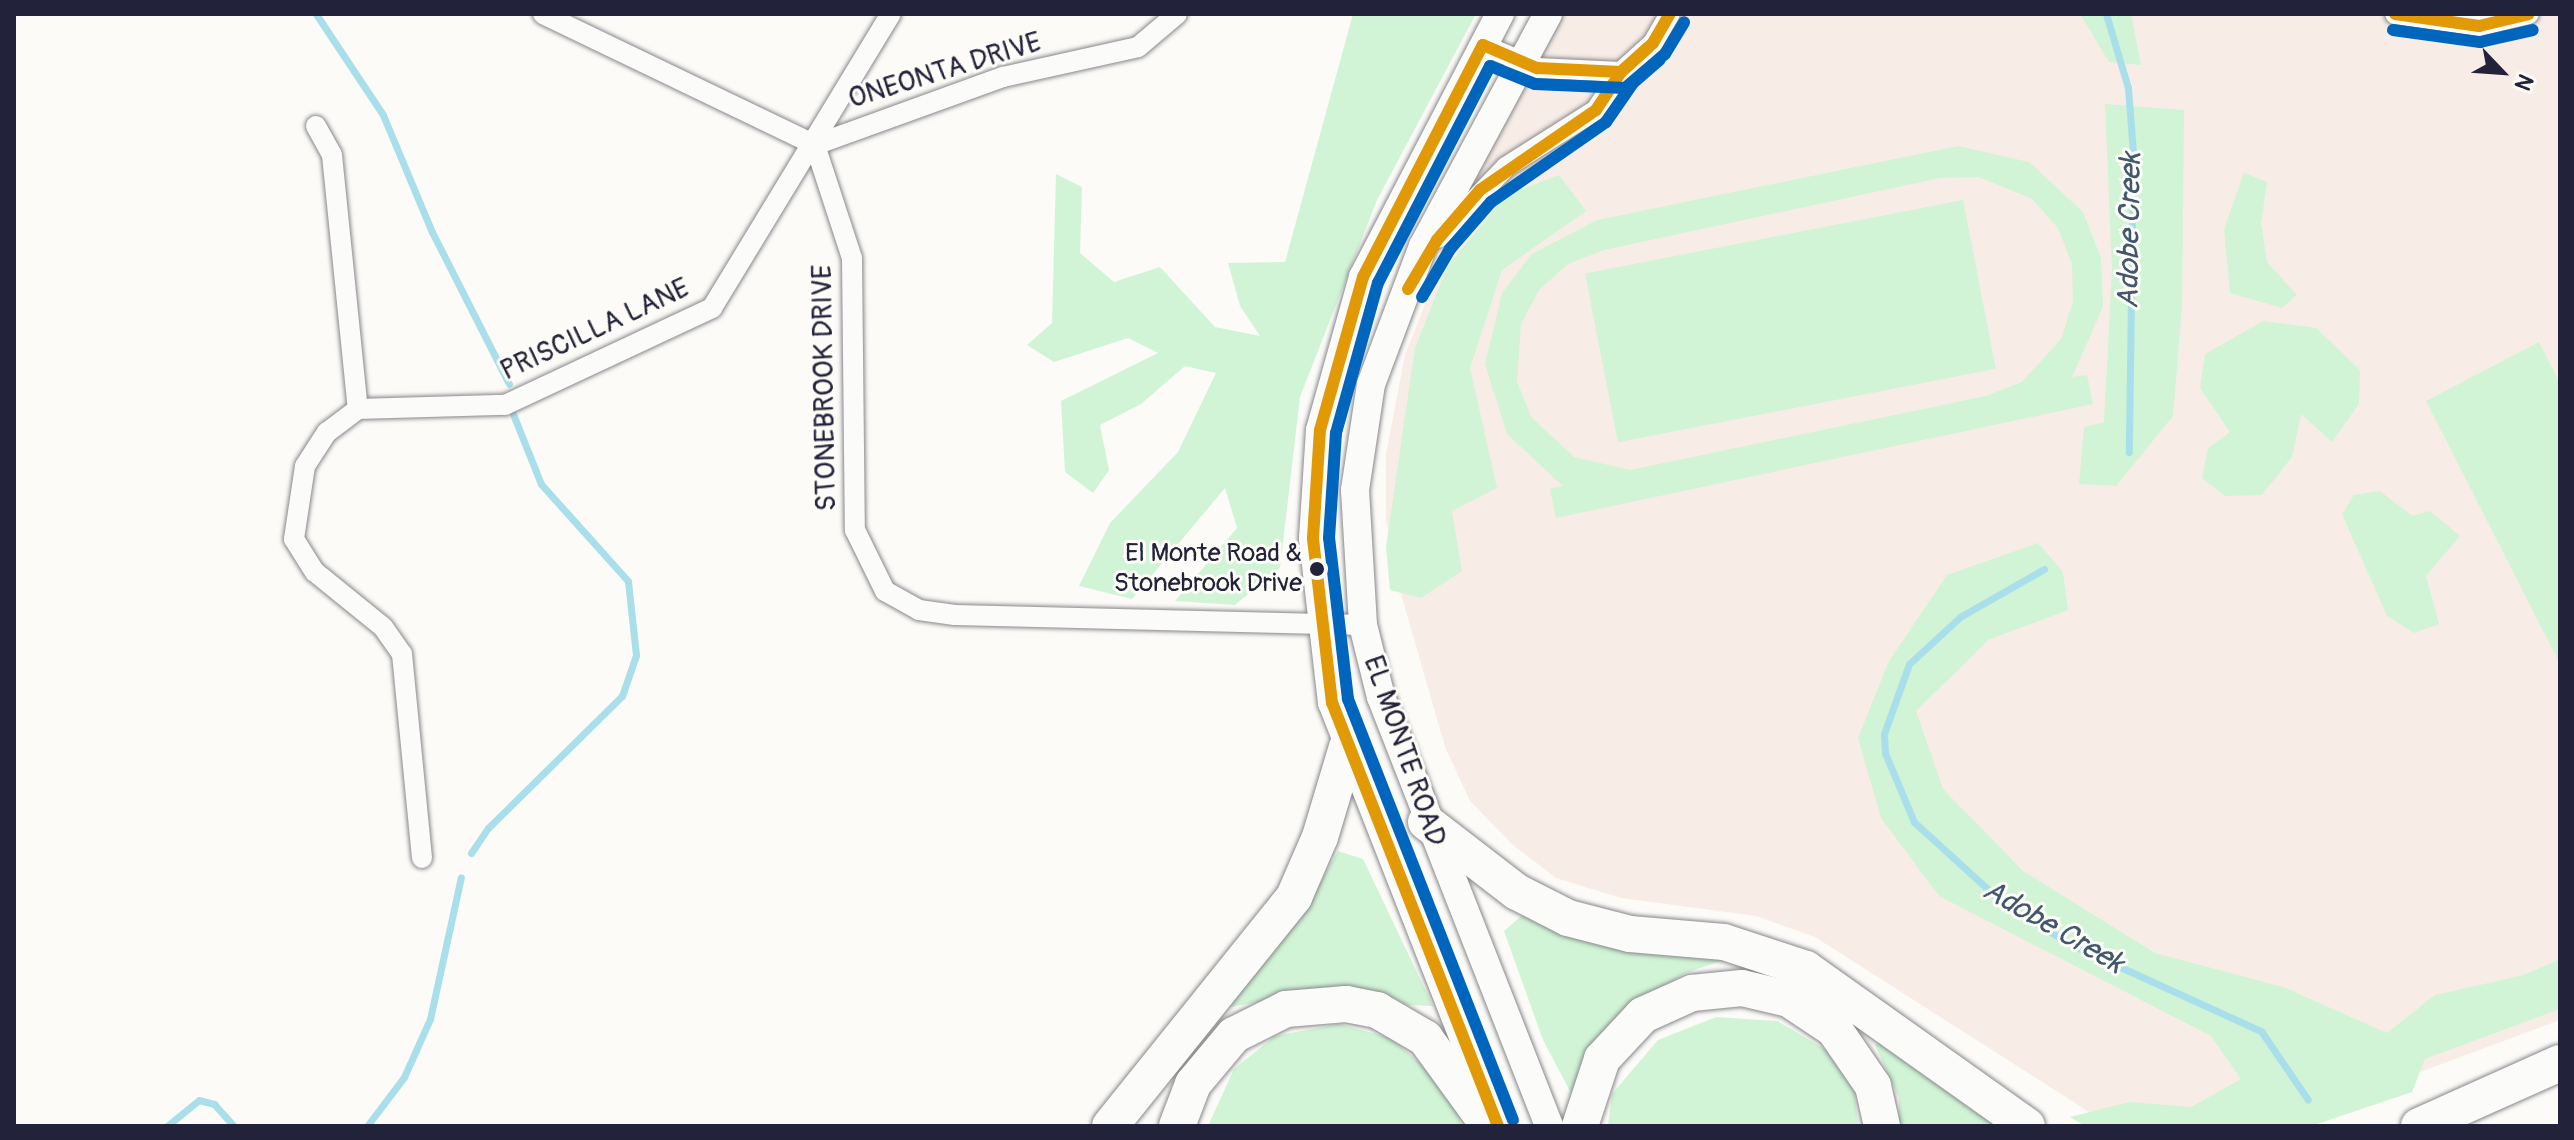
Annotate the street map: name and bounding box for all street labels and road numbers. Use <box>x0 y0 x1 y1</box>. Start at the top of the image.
street label: ONEONTA DRIVE <box>844 26 1046 116</box>
street label: STONEBROOK DRIVE <box>806 264 844 512</box>
street label: PRISCILLA LANE <box>495 272 695 388</box>
street label: EL MONTE ROAD <box>1356 651 1452 851</box>

